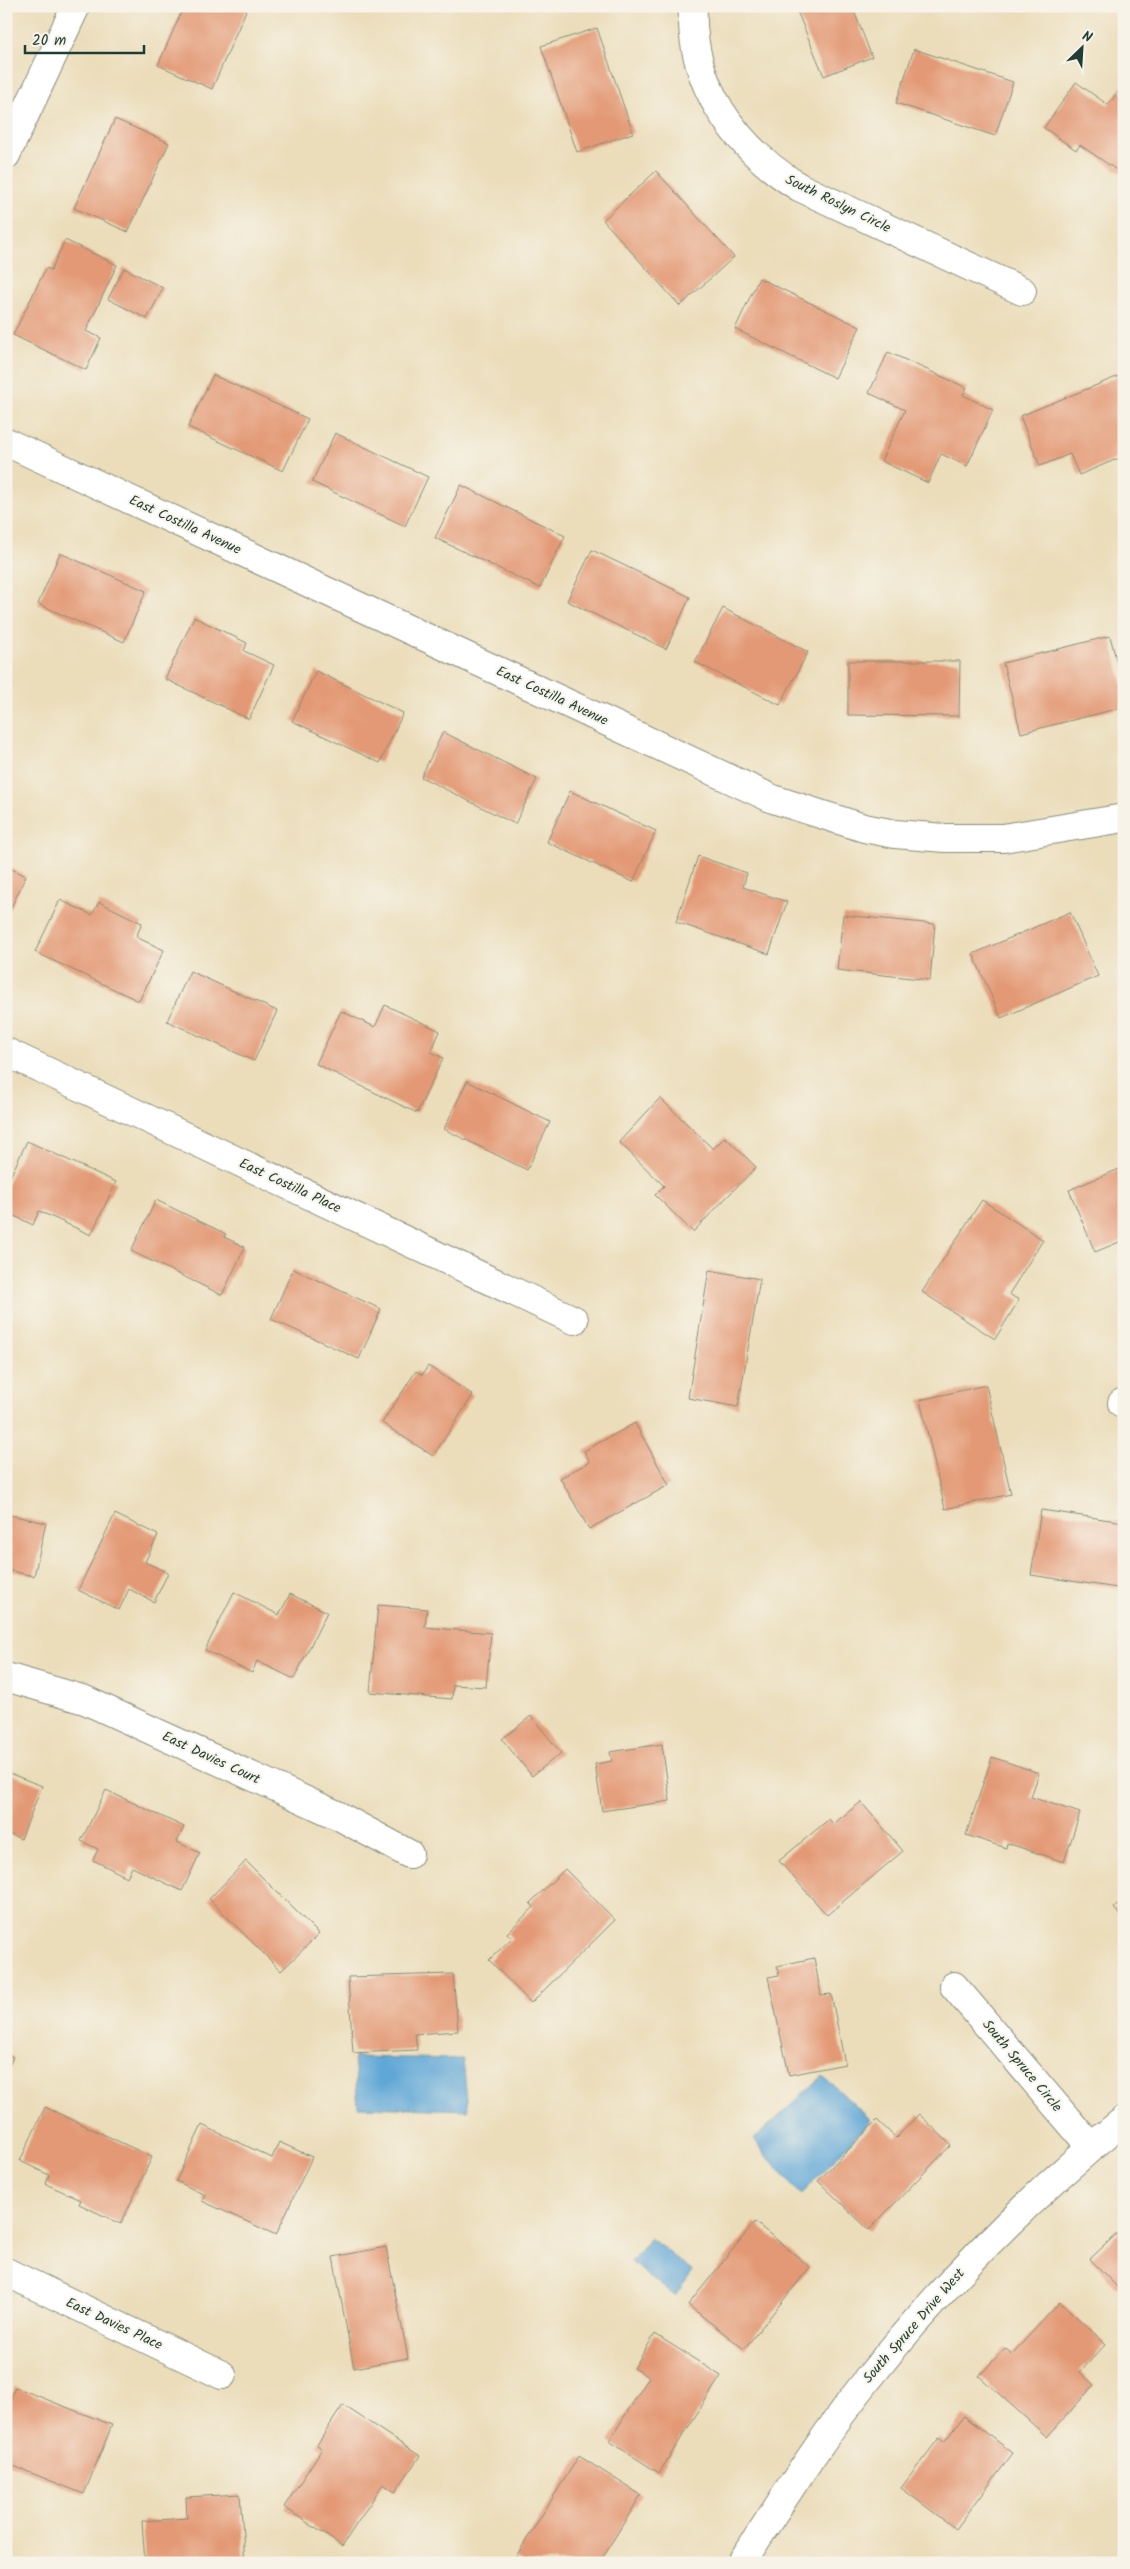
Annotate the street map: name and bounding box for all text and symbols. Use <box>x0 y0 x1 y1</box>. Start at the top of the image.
scale bar <box>25 22 144 54</box>
north arrow <box>1058 22 1108 72</box>
text: N <box>1078 25 1096 49</box>
text: 20 m <box>32 29 66 53</box>
street label: South Roslyn Circle <box>782 169 895 239</box>
street label: East Costilla Avenue <box>125 489 245 561</box>
street label: East Costilla Avenue <box>492 660 612 732</box>
street label: East Costilla Place <box>235 1153 345 1220</box>
street label: East Davies Court <box>158 1726 264 1791</box>
street label: South Spruce Circle <box>977 2015 1068 2118</box>
street label: South Spruce Drive West <box>858 2263 971 2388</box>
street label: East Davies Place <box>62 2292 167 2356</box>

